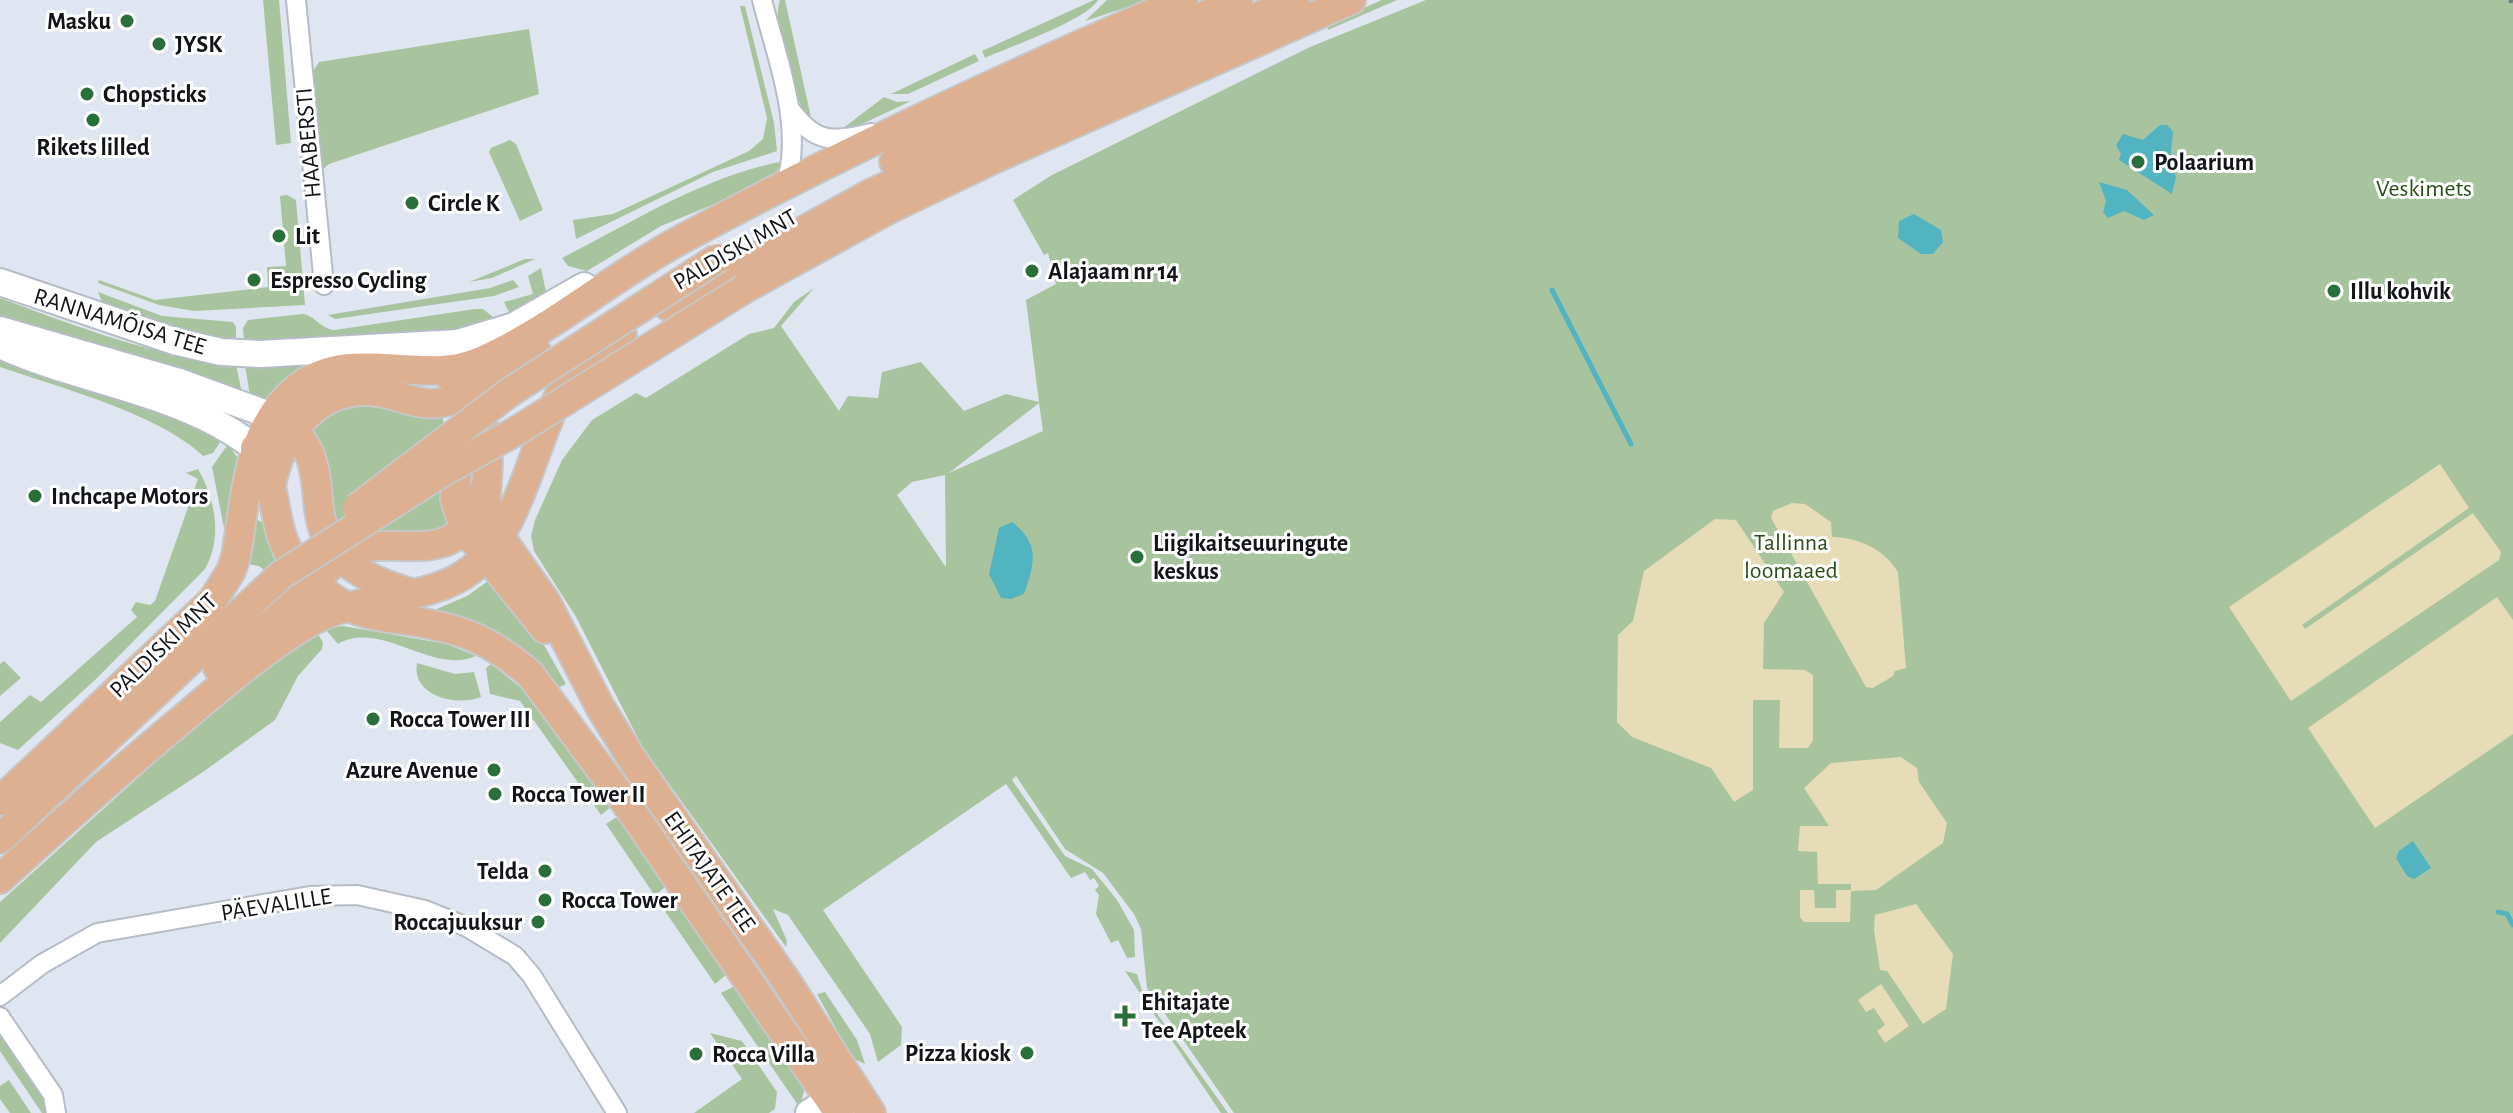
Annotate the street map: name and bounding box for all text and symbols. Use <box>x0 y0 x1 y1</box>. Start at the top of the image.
place label: Masku <box>47 10 111 34</box>
marker: Masku <box>118 12 136 30</box>
place label: JYSK <box>175 33 223 57</box>
marker: JYSK <box>150 35 168 53</box>
place label: Chopsticks <box>103 83 206 107</box>
marker: Chopsticks <box>78 85 96 103</box>
street label: HAABERSTI <box>292 87 326 199</box>
marker: Rikets lilled <box>84 111 102 129</box>
place label: Rikets lilled <box>36 136 150 160</box>
place label: Polaarium <box>2154 151 2254 175</box>
marker: Polaarium <box>2129 153 2147 171</box>
park label: Veskimets <box>2376 177 2472 201</box>
place label: Circle K <box>428 192 500 216</box>
marker: Circle K <box>403 194 421 212</box>
street label: PALDISKI MNT <box>669 205 802 295</box>
place label: Lit <box>295 225 320 249</box>
marker: Lit <box>270 227 288 245</box>
place label: Alajaam nr 14 <box>1048 260 1179 284</box>
marker: Alajaam nr 14 <box>1023 262 1041 280</box>
place label: Espresso Cycling <box>270 269 427 293</box>
marker: Espresso Cycling <box>245 271 263 289</box>
place label: Illu kohvik <box>2350 280 2451 304</box>
street label: RANNAMÕISA TEE <box>31 282 210 360</box>
marker: Illu kohvik <box>2325 282 2343 300</box>
place label: Inchcape Motors <box>51 485 208 509</box>
marker: Inchcape Motors <box>26 487 44 505</box>
park label: Tallinna loomaaed <box>1744 531 1838 583</box>
place label: Liigikaitseuuringute keskus <box>1153 532 1348 584</box>
marker: Liigikaitseuuringute keskus <box>1128 548 1146 566</box>
street label: PALDISKI MNT <box>105 589 222 703</box>
place label: Rocca Tower III <box>389 708 531 732</box>
marker: Rocca Tower III <box>364 710 382 728</box>
place label: Azure Avenue <box>346 759 478 783</box>
marker: Azure Avenue <box>485 761 503 779</box>
place label: Rocca Tower II <box>511 783 646 807</box>
marker: Rocca Tower II <box>486 785 504 803</box>
street label: EHITAJATE TEE <box>659 807 760 936</box>
place label: Telda <box>477 860 529 884</box>
marker: Telda <box>536 862 554 880</box>
street label: PÄEVALILLE <box>219 883 334 926</box>
place label: Rocca Tower <box>561 889 679 913</box>
marker: Rocca Tower <box>536 891 554 909</box>
place label: Roccajuuksur <box>393 911 523 935</box>
marker: Roccajuuksur <box>529 913 547 931</box>
place label: Ehitajate Tee Apteek <box>1141 991 1247 1043</box>
marker: Ehitajate Tee Apteek <box>1116 1007 1134 1025</box>
place label: Pizza kiosk <box>905 1042 1011 1066</box>
place label: Rocca Villa <box>712 1043 815 1067</box>
marker: Pizza kiosk <box>1018 1044 1036 1062</box>
marker: Rocca Villa <box>687 1045 705 1063</box>

